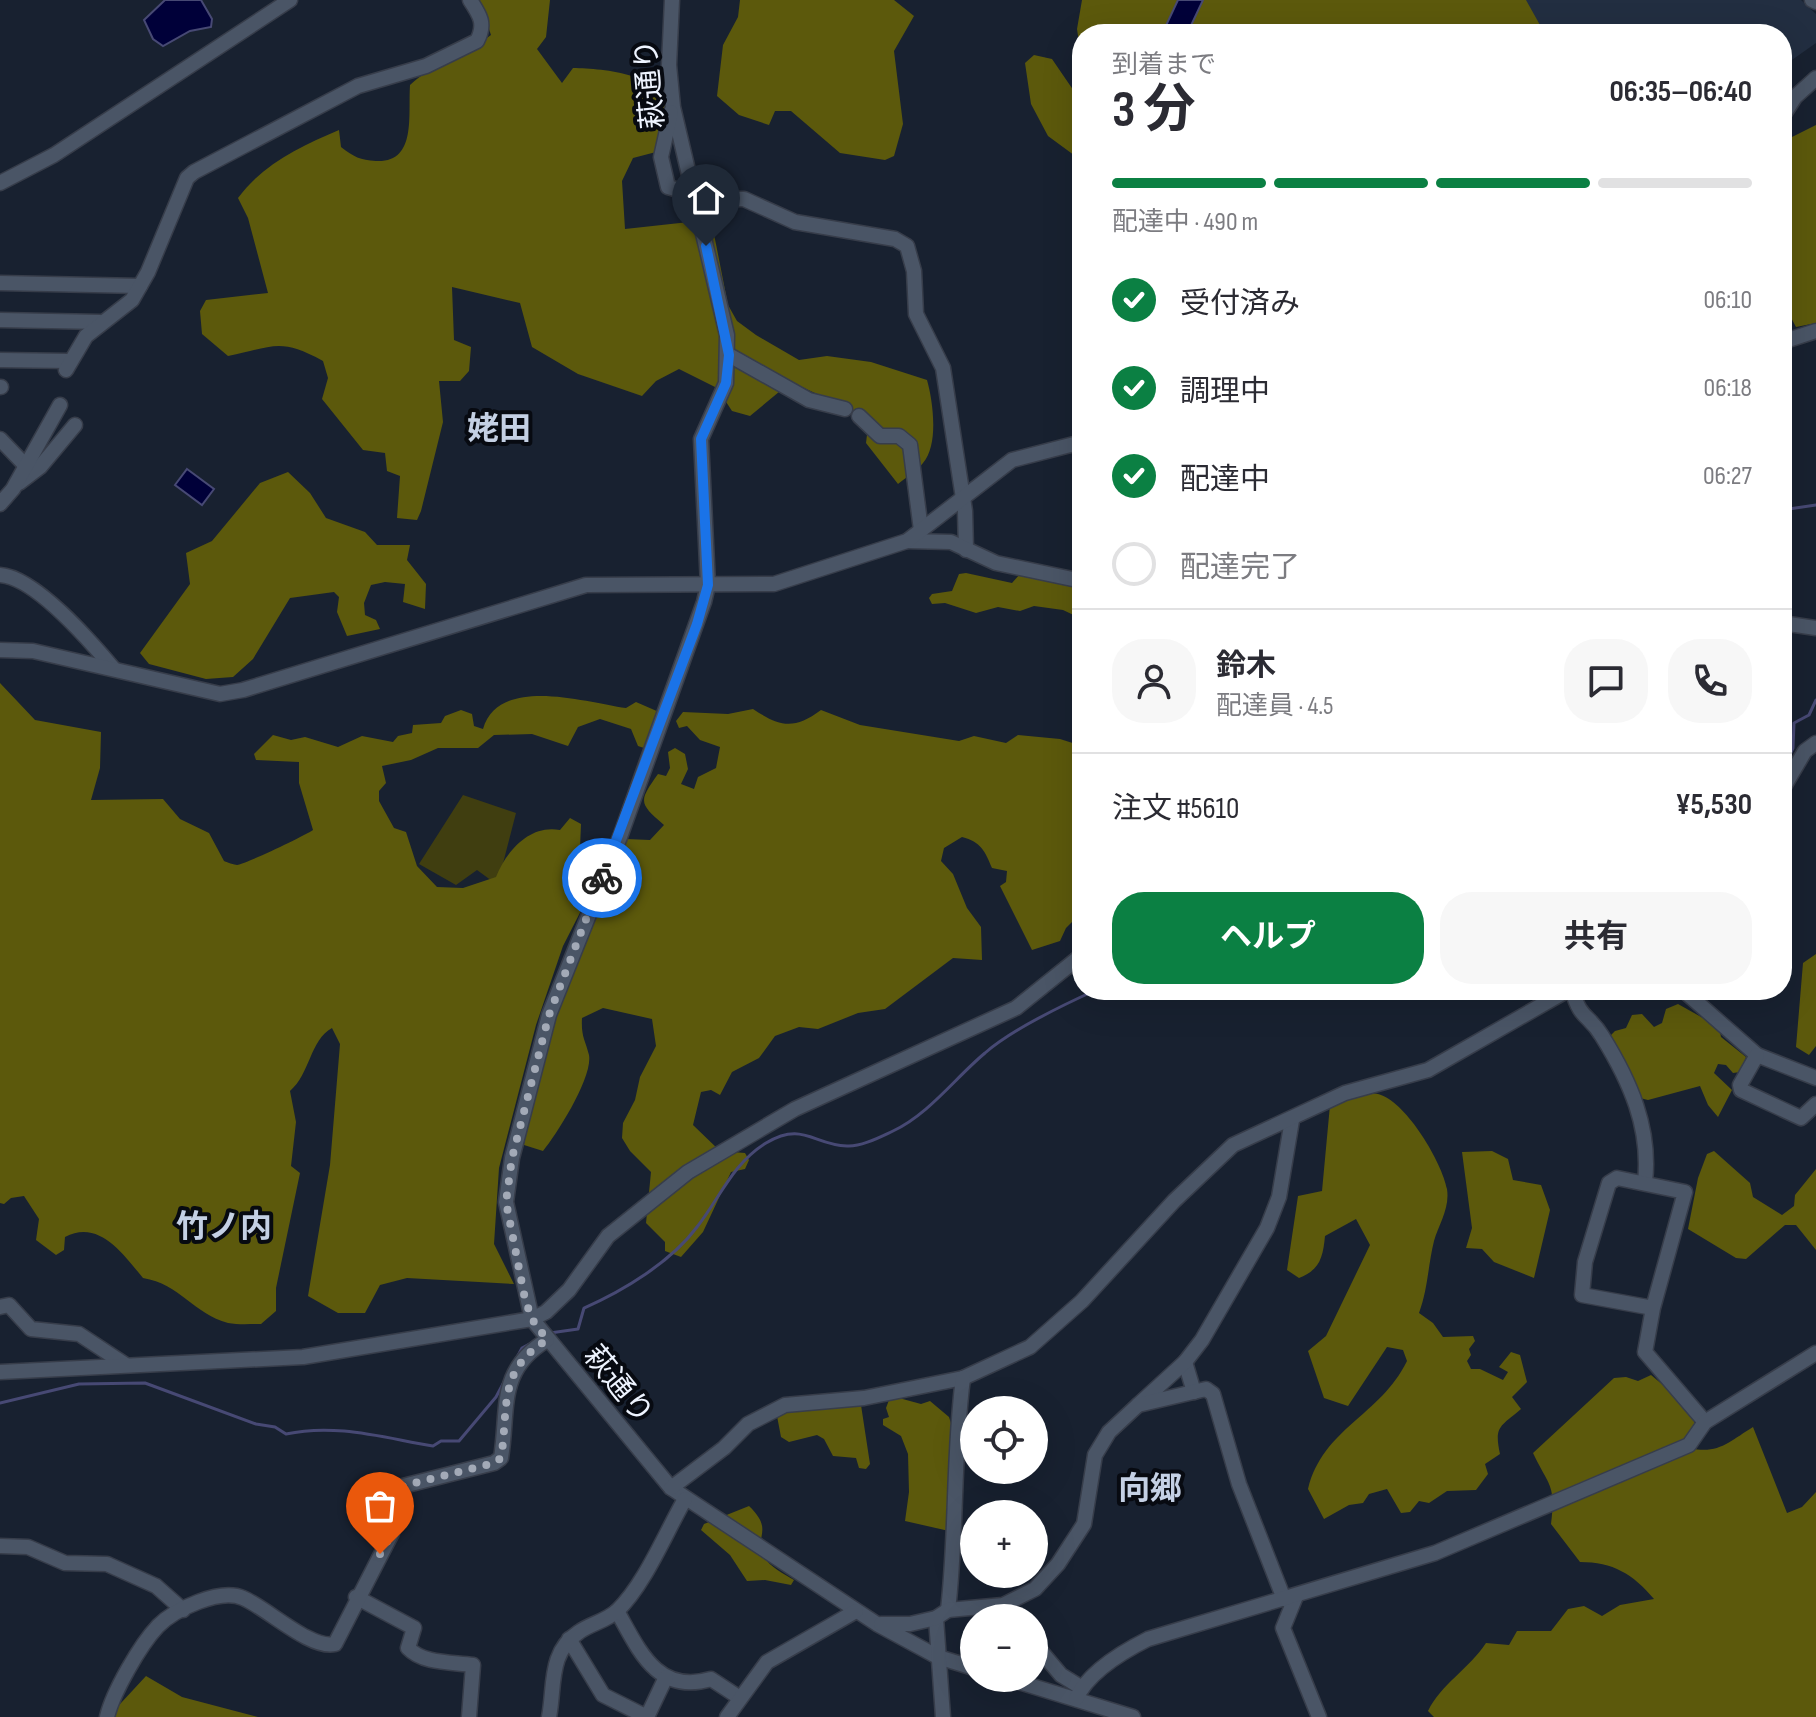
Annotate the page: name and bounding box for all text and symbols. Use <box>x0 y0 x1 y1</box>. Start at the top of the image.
street label: 萩通り <box>628 38 672 130</box>
text: 到着まで <box>1112 50 1216 81</box>
text: 06:35–06:40 <box>1610 74 1752 110</box>
text: 3 分 <box>1112 79 1195 142</box>
pin <box>672 164 740 246</box>
icon: home <box>684 176 728 220</box>
text: 配達中 · 490 m <box>1112 207 1258 238</box>
icon: check <box>1112 278 1156 322</box>
text: 06:10 <box>1703 285 1752 316</box>
text: 受付済み <box>1180 286 1300 322</box>
icon: check <box>1112 366 1156 410</box>
text: 06:18 <box>1704 373 1752 404</box>
text: 調理中 <box>1180 374 1270 410</box>
district label: 姥田 <box>467 410 531 449</box>
icon: check <box>1112 454 1156 498</box>
text: 06:27 <box>1703 461 1752 492</box>
text: 配達中 <box>1180 462 1270 498</box>
text: 配達完了 <box>1180 550 1300 586</box>
button: person <box>1112 639 1196 723</box>
button: chat <box>1564 639 1648 723</box>
button: phone <box>1668 639 1752 723</box>
text: 鈴木 <box>1216 648 1276 684</box>
text: 配達員 · 4.5 <box>1216 691 1334 722</box>
text: ¥5,530 <box>1675 787 1752 823</box>
text: 注文 #5610 <box>1112 791 1239 827</box>
courier <box>562 838 642 918</box>
icon: bike <box>580 856 624 900</box>
button: ヘルプ <box>1112 892 1424 984</box>
button: 共有 <box>1440 892 1752 984</box>
district label: 竹ノ内 <box>176 1208 272 1247</box>
street label: 萩通り <box>576 1339 660 1431</box>
map controls <box>960 1396 1048 1692</box>
button: locate <box>960 1396 1048 1484</box>
district label: 向郷 <box>1118 1470 1182 1509</box>
pin <box>346 1472 414 1554</box>
icon: bag <box>358 1484 402 1528</box>
button: + <box>960 1500 1048 1588</box>
button: − <box>960 1604 1048 1692</box>

